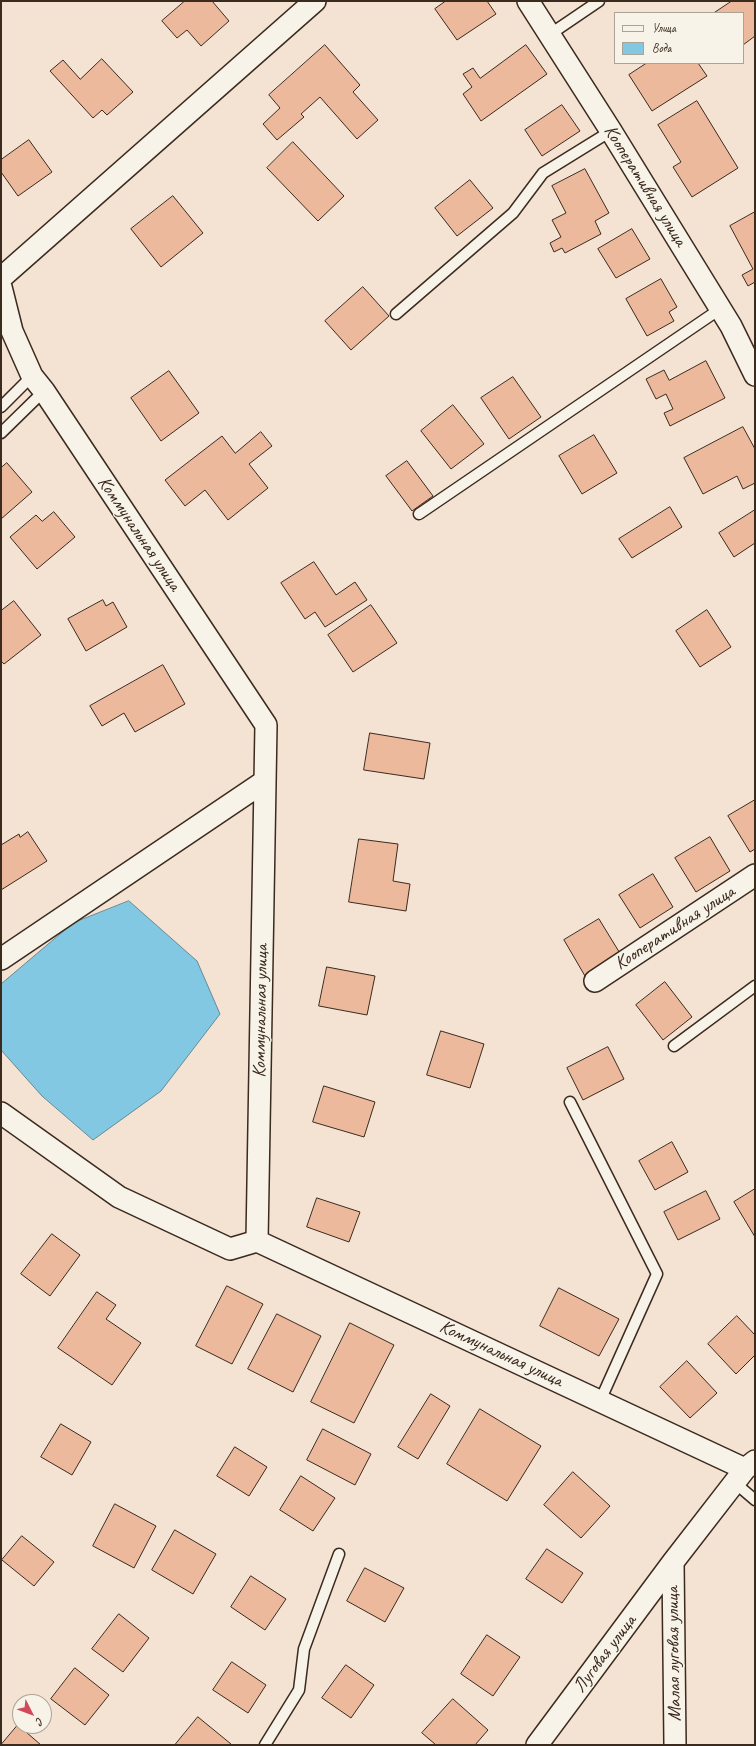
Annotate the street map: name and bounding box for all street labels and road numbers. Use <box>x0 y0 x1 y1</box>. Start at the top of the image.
street label: Кооперативная улица <box>599 121 691 251</box>
street label: Коммунальная улица <box>92 472 186 596</box>
street label: Кооперативная улица <box>611 881 739 975</box>
street label: Коммунальная улица <box>248 944 274 1078</box>
street label: Коммунальная улица <box>436 1315 566 1393</box>
street label: Малая луговая улица <box>661 1586 687 1722</box>
street label: Луговая улица <box>568 1611 642 1697</box>

